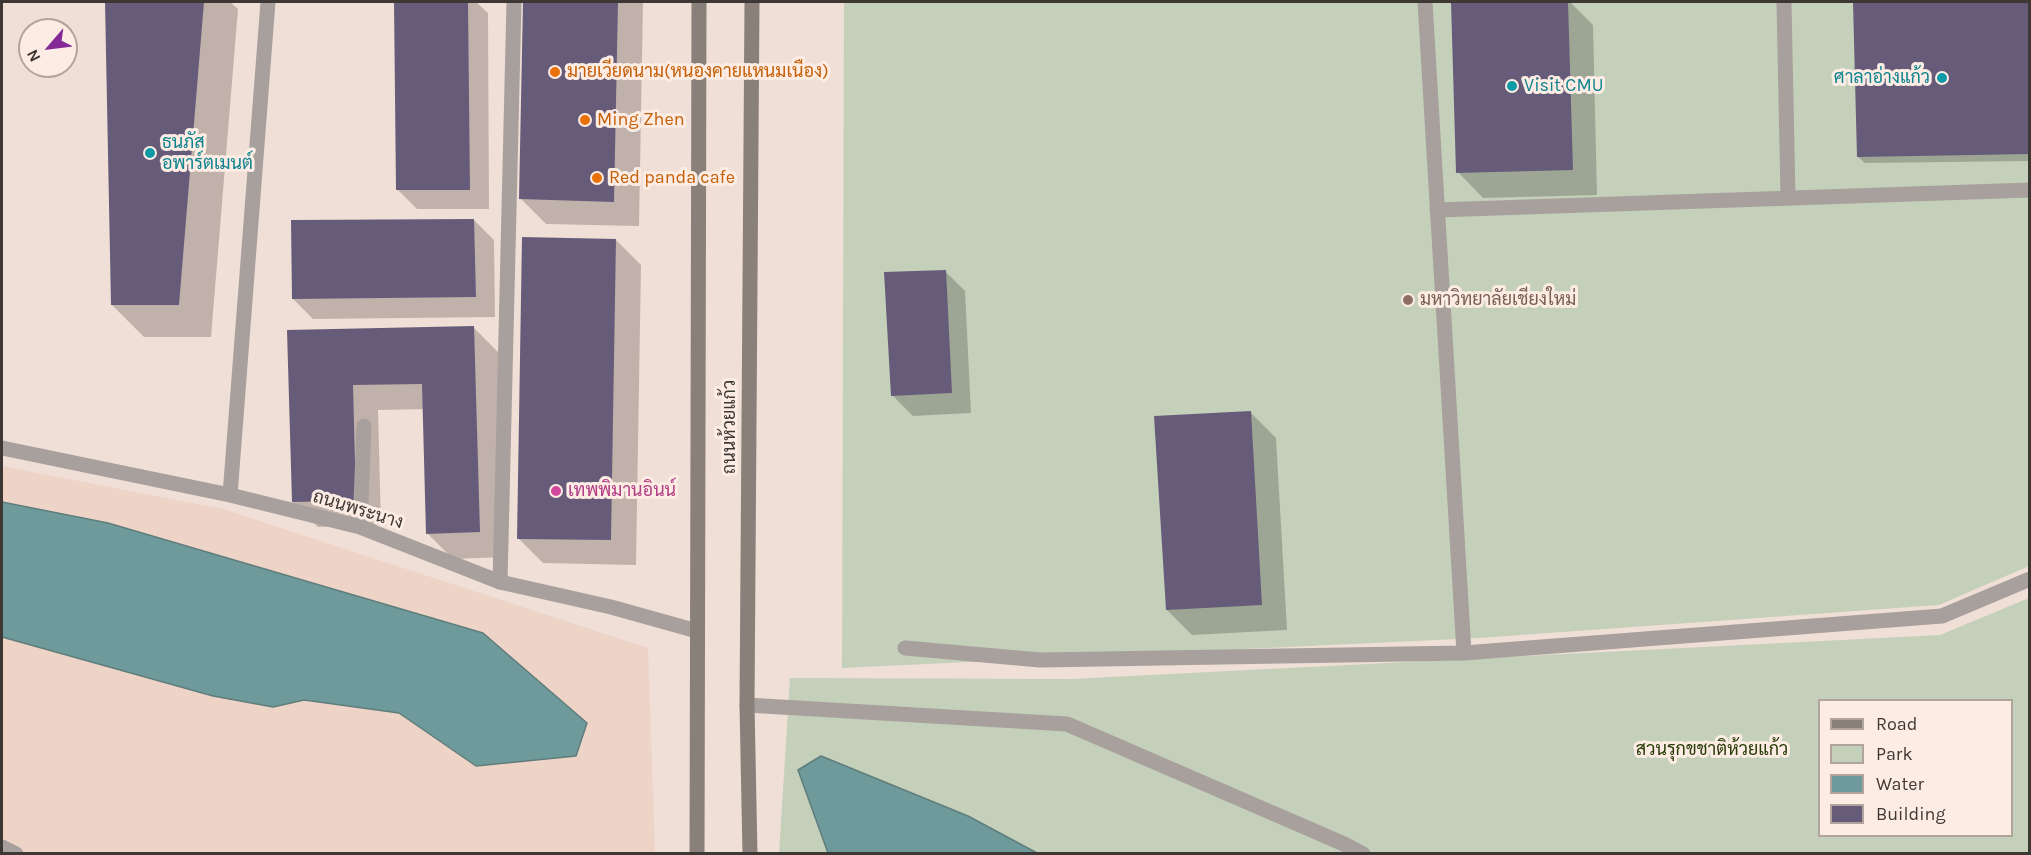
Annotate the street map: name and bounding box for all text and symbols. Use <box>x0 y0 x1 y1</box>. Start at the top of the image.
north arrow <box>18 18 78 78</box>
text: N <box>22 46 45 65</box>
place label: มายเวียดนาม(หนองคายแหนมเนือง) <box>567 61 829 83</box>
marker: มายเวียดนาม(หนองคายแหนมเนือง) <box>548 65 562 79</box>
place label: ศาลาอ่างแก้ว <box>1834 67 1930 89</box>
marker: ศาลาอ่างแก้ว <box>1935 71 1949 85</box>
place label: Visit CMU <box>1524 75 1603 97</box>
marker: Visit CMU <box>1505 79 1519 93</box>
place label: Ming Zhen <box>597 109 685 131</box>
marker: Ming Zhen <box>578 113 592 127</box>
place label: ธนภัส อพาร์ตเมนต์ <box>162 132 253 174</box>
marker: ธนภัส อพาร์ตเมนต์ <box>143 146 157 160</box>
place label: Red panda cafe <box>609 167 735 189</box>
marker: Red panda cafe <box>590 171 604 185</box>
place label: มหาวิทยาลัยเชียงใหม่ <box>1420 289 1576 311</box>
marker: มหาวิทยาลัยเชียงใหม่ <box>1401 293 1415 307</box>
street label: ถนนห้วยแก้ว <box>719 380 741 474</box>
place label: เทพพิมานอินน์ <box>568 480 676 502</box>
marker: เทพพิมานอินน์ <box>549 484 563 498</box>
street label: ถนนพระนาง <box>310 486 406 534</box>
legend <box>1818 699 2013 837</box>
text: Road <box>1876 713 1917 735</box>
park label: สวนรุกขชาติห้วยแก้ว <box>1636 739 1788 761</box>
text: Park <box>1876 743 1913 765</box>
text: Water <box>1876 773 1924 795</box>
text: Building <box>1876 803 1946 825</box>

